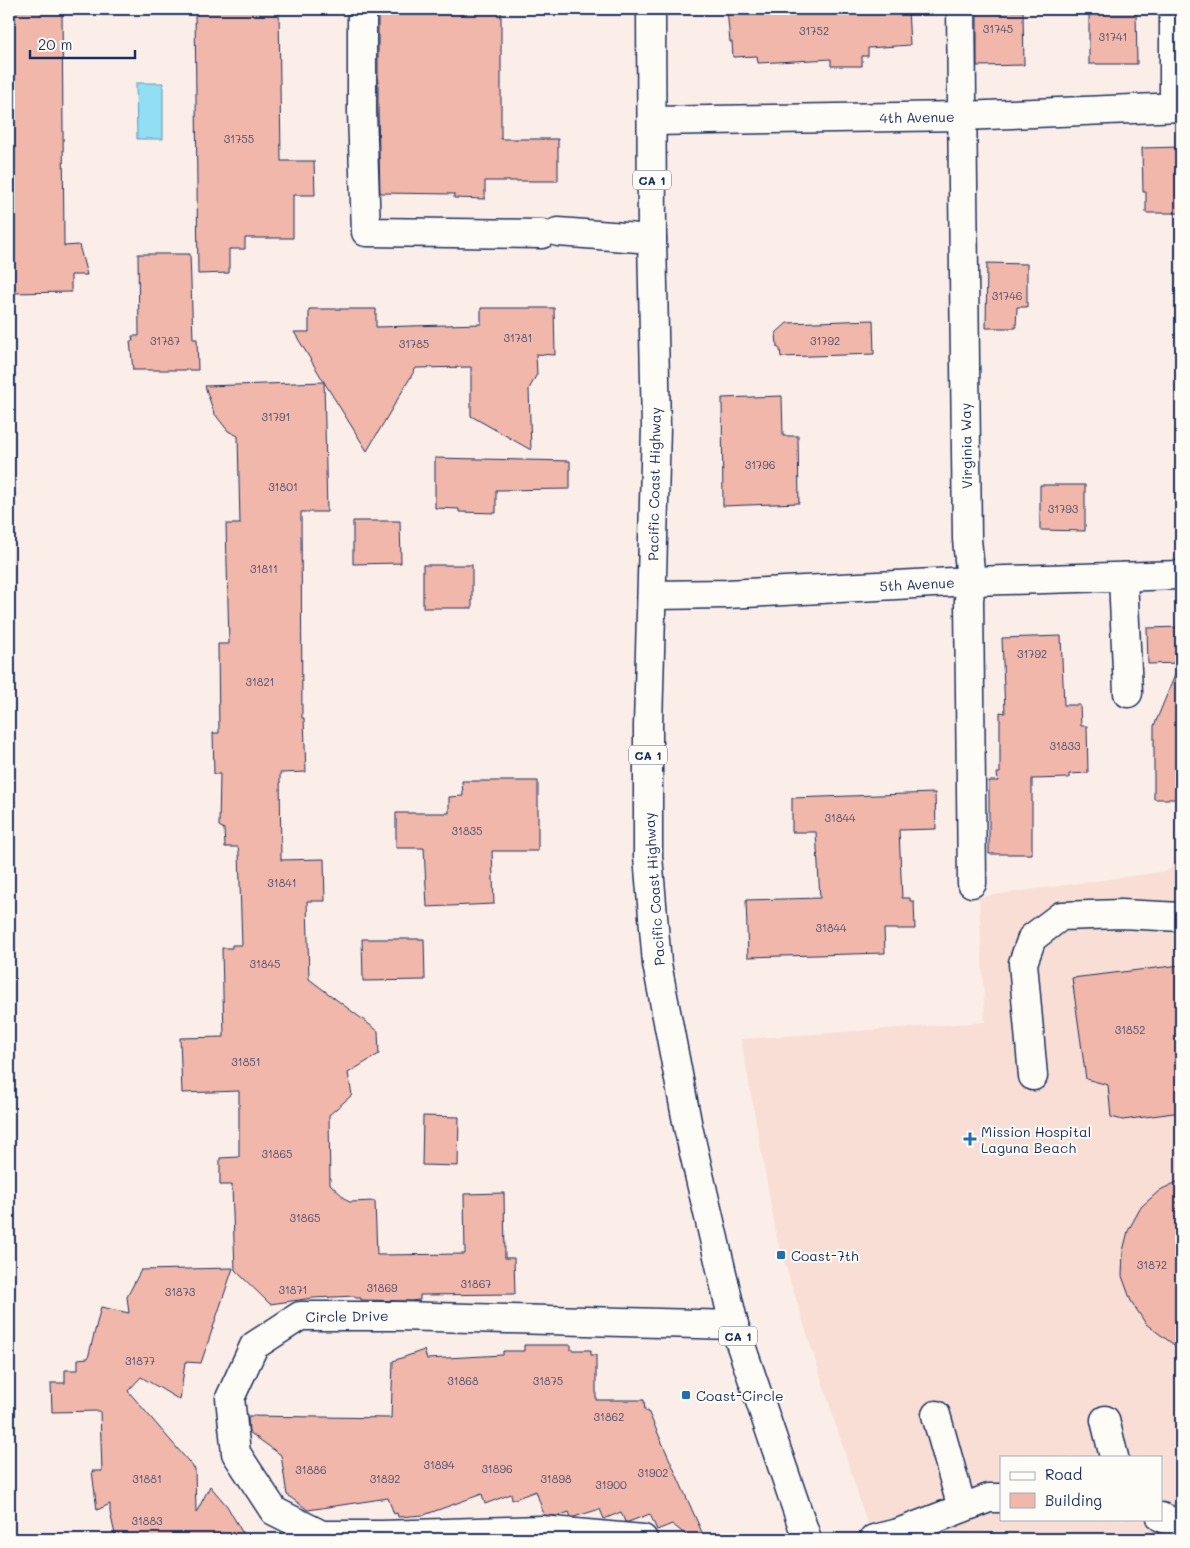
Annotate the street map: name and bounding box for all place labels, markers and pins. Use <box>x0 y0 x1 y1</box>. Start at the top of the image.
place label: Mission Hospital Laguna Beach <box>981 1122 1091 1157</box>
marker: Mission Hospital Laguna Beach <box>963 1132 977 1146</box>
place label: Coast-7th <box>791 1246 859 1265</box>
marker: Coast-7th <box>775 1249 787 1261</box>
place label: Coast-Circle <box>696 1386 784 1405</box>
marker: Coast-Circle <box>680 1389 692 1401</box>

